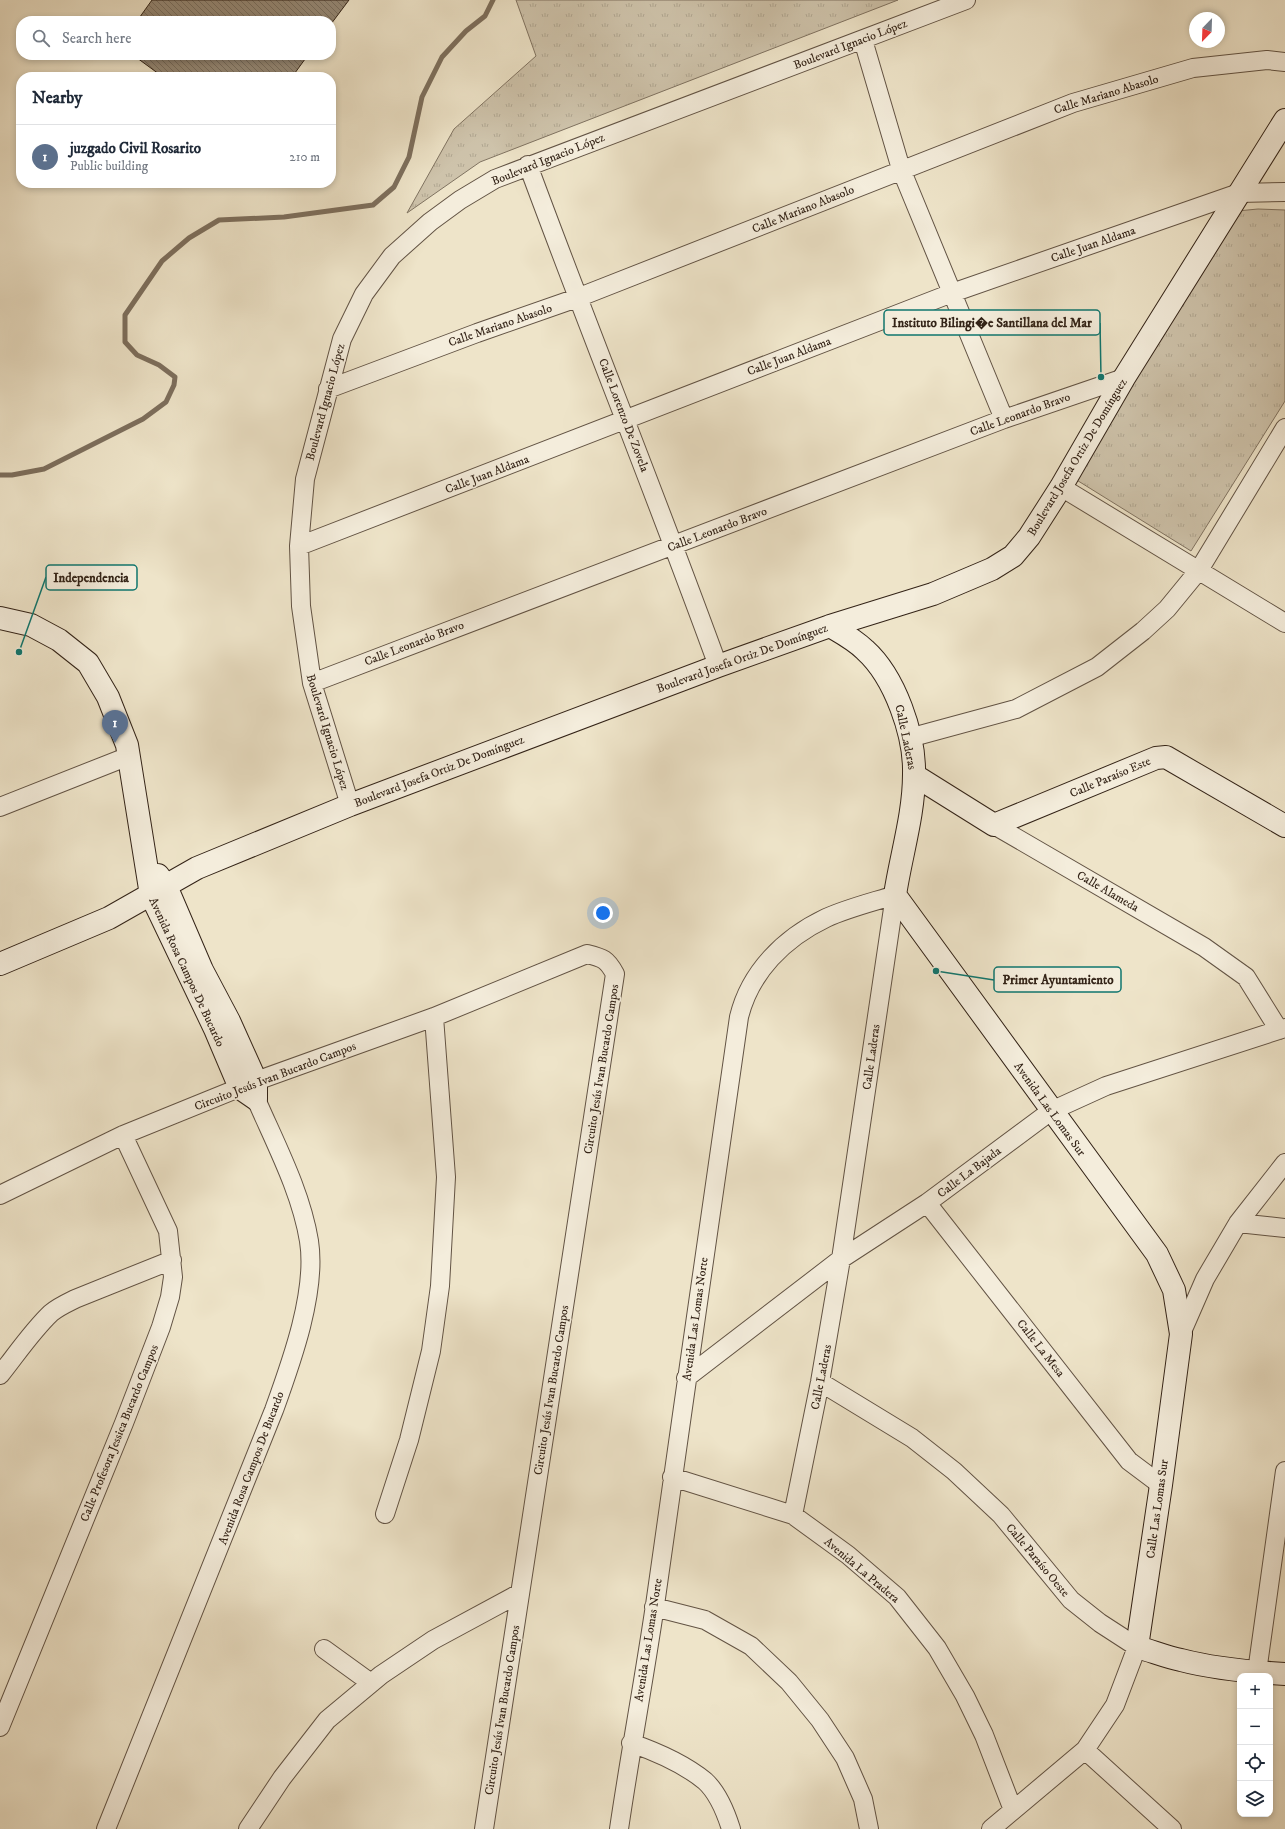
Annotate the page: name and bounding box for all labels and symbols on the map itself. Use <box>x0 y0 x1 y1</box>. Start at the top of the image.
north arrow <box>1189 12 1225 48</box>
street label: Boulevard Ignacio López <box>791 16 909 73</box>
street label: Calle Mariano Abasolo <box>1052 71 1160 118</box>
street label: Boulevard Ignacio López <box>489 130 607 189</box>
street label: Calle Mariano Abasolo <box>750 182 857 237</box>
street label: Calle Juan Aldama <box>1049 223 1138 266</box>
street label: Calle Mariano Abasolo <box>446 301 554 350</box>
callout: Instituto Bilingi�e Santillana del Mar <box>884 310 1100 335</box>
text: Instituto Bilingi�e Santillana del Mar <box>892 315 1092 332</box>
street label: Calle Juan Aldama <box>745 333 834 379</box>
street label: Boulevard Ignacio López <box>303 342 348 462</box>
street label: Calle Lorenzo De Zovela <box>595 356 652 475</box>
street label: Boulevard Josefa Ortiz De Domínguez <box>1024 376 1130 539</box>
street label: Calle Leonardo Bravo <box>968 389 1072 440</box>
street label: Calle Juan Aldama <box>443 451 532 497</box>
street label: Calle Leonardo Bravo <box>665 503 769 555</box>
callout: Independencia <box>46 565 137 590</box>
text: Independencia <box>53 570 129 587</box>
street label: Calle Leonardo Bravo <box>362 617 466 669</box>
street label: Boulevard Josefa Ortiz De Domínguez <box>655 620 830 696</box>
street label: Boulevard Ignacio López <box>303 672 352 792</box>
street label: Calle Laderas <box>891 703 920 771</box>
pin: 1 <box>102 710 128 743</box>
street label: Boulevard Josefa Ortiz De Domínguez <box>352 732 526 811</box>
street label: Calle Paraíso Este <box>1068 754 1153 801</box>
street label: Calle Alameda <box>1074 868 1142 916</box>
street label: Avenida Rosa Campos De Bucardo <box>145 895 228 1049</box>
your location <box>593 903 613 923</box>
callout: Primer Ayuntamiento <box>994 967 1121 992</box>
text: Primer Ayuntamiento <box>1002 972 1114 989</box>
street label: Circuito Jesús Ivan Bucardo Campos <box>581 983 622 1155</box>
street label: Calle Laderas <box>859 1023 884 1091</box>
street label: Circuito Jesús Ivan Bucardo Campos <box>192 1039 358 1114</box>
street label: Avenida Las Lomas Sur <box>1010 1059 1089 1160</box>
street label: Calle La Bajada <box>934 1143 1005 1201</box>
street label: Avenida Las Lomas Norte <box>679 1256 712 1382</box>
street label: Circuito Jesús Ivan Bucardo Campos <box>531 1304 572 1476</box>
street label: Calle La Mesa <box>1013 1317 1068 1381</box>
street label: Calle Profesora Jessica Bucardo Campos <box>77 1342 162 1524</box>
street label: Calle Laderas <box>808 1343 835 1411</box>
street label: Avenida Rosa Campos De Bucardo <box>215 1389 288 1547</box>
street label: Calle Las Lomas Sur <box>1143 1458 1172 1560</box>
street label: Calle Paraíso Oeste <box>1003 1521 1073 1600</box>
street label: Avenida La Pradera <box>821 1534 903 1607</box>
street label: Avenida Las Lomas Norte <box>631 1577 666 1703</box>
street label: Circuito Jesús Ivan Bucardo Campos <box>482 1624 523 1796</box>

